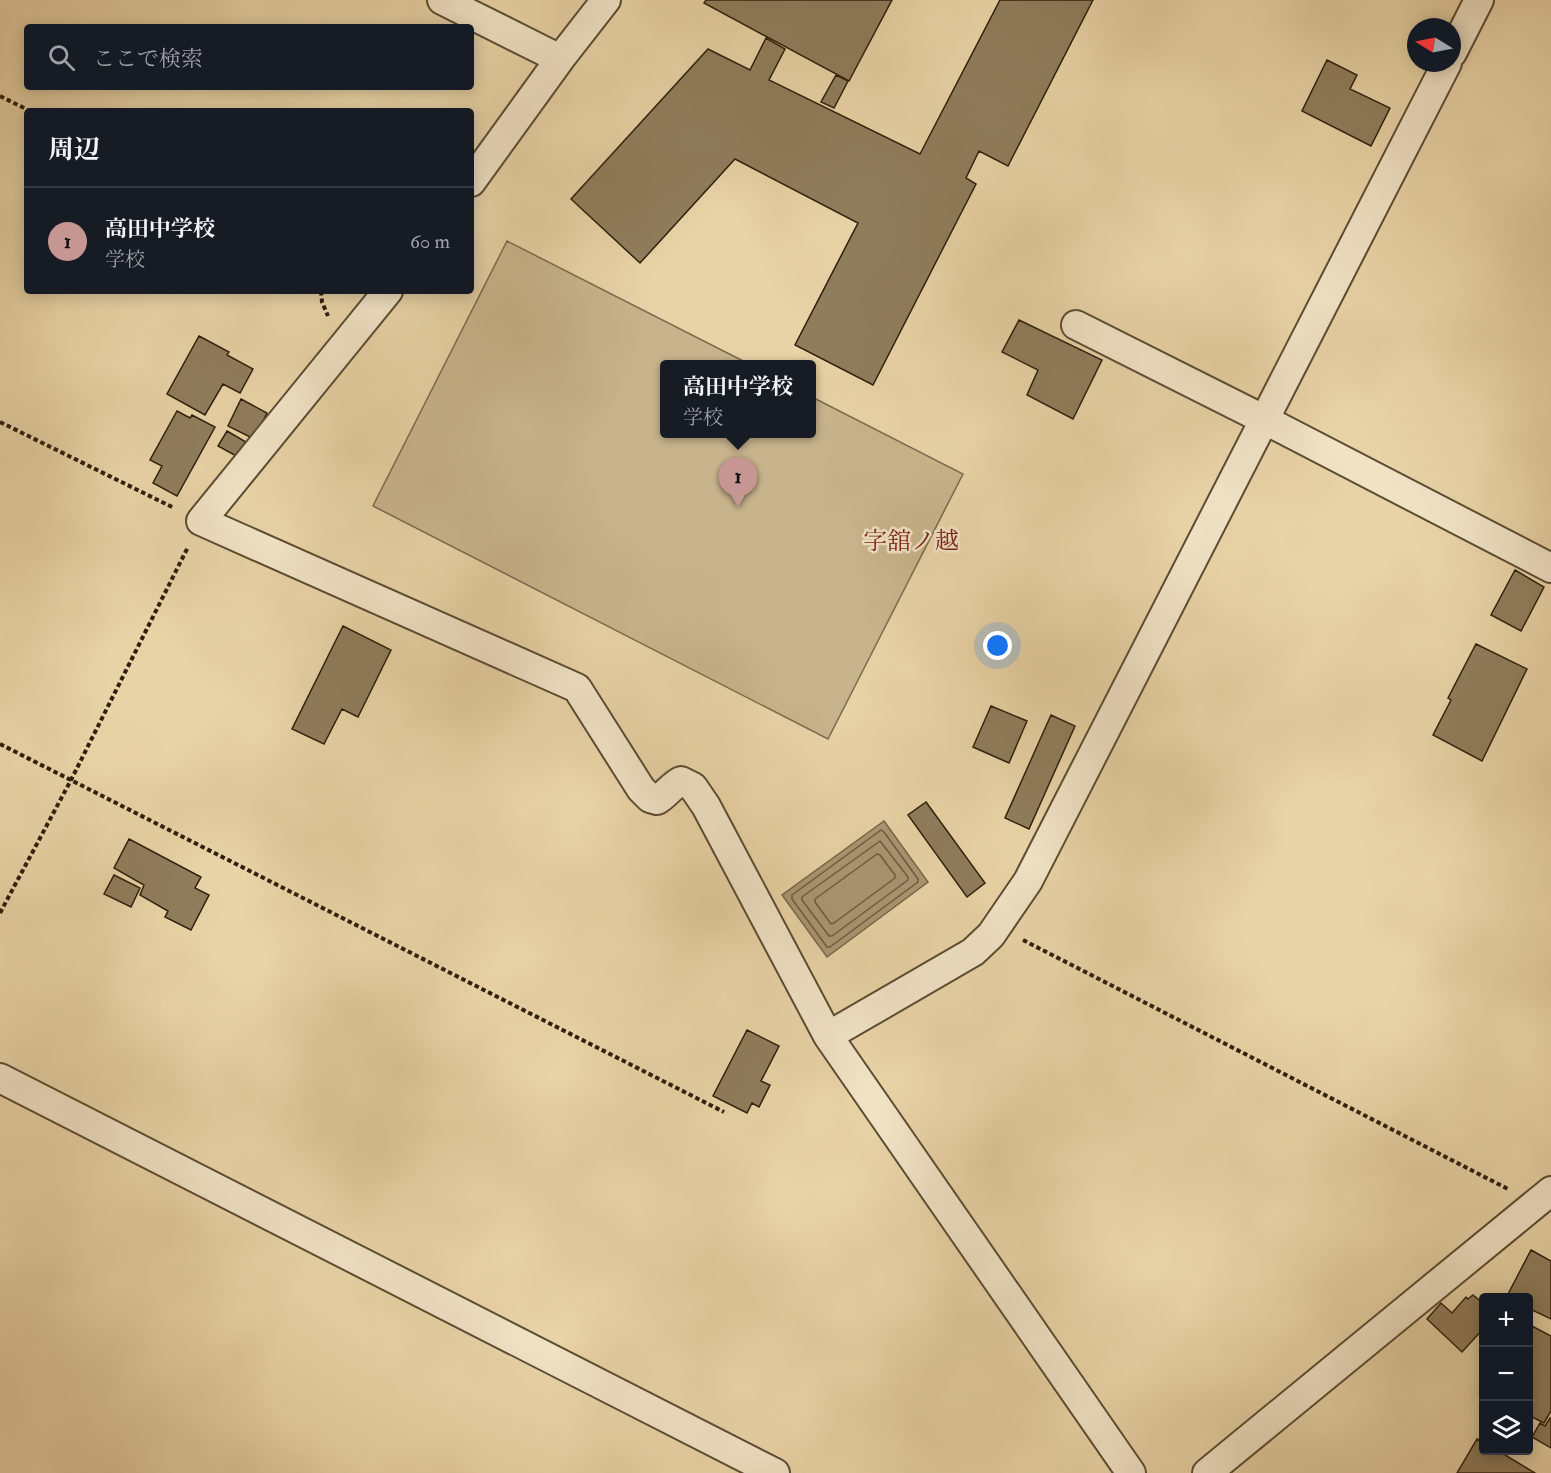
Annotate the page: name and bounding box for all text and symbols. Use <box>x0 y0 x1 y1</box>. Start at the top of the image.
north arrow <box>1407 18 1461 72</box>
search box <box>24 24 474 90</box>
icon: search <box>45 41 78 74</box>
text: ここで検索 <box>93 45 203 73</box>
text: 周辺 <box>48 134 100 166</box>
text: 高田中学校 <box>105 215 215 243</box>
text: 1 <box>64 229 71 254</box>
text: 60 m <box>410 229 450 254</box>
text: 学校 <box>105 247 145 272</box>
popup <box>660 360 816 438</box>
text: 高田中学校 <box>683 373 793 401</box>
text: 学校 <box>683 405 723 430</box>
pin: 1 <box>718 458 758 507</box>
district label: 字舘ノ越 <box>863 526 959 557</box>
your location <box>983 631 1012 660</box>
map controls <box>1479 1293 1533 1455</box>
button: + <box>1479 1293 1533 1347</box>
button: − <box>1479 1347 1533 1401</box>
button: layers <box>1479 1401 1533 1455</box>

